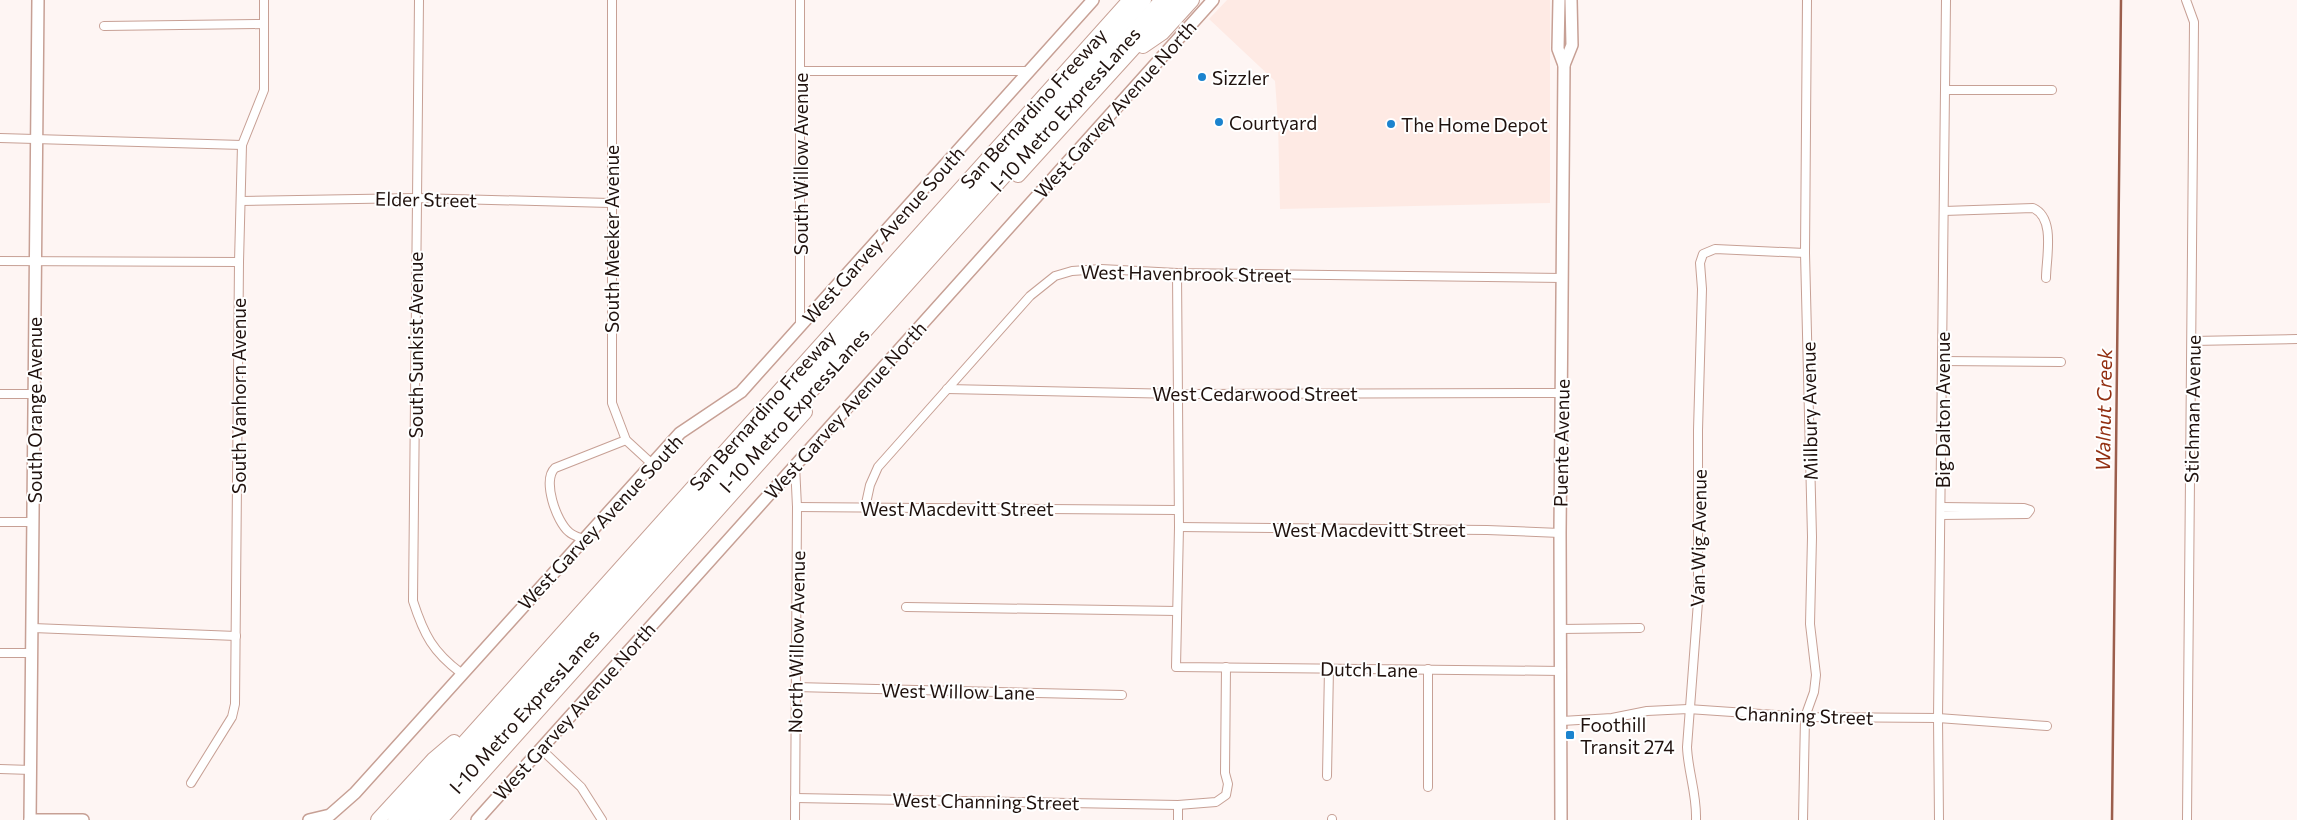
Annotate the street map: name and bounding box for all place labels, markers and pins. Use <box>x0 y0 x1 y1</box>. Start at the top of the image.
place label: Sizzler <box>1212 66 1270 89</box>
marker: Sizzler <box>1196 71 1208 83</box>
place label: Courtyard <box>1229 111 1317 134</box>
place label: The Home Depot <box>1401 113 1548 136</box>
marker: Courtyard <box>1213 116 1225 128</box>
marker: The Home Depot <box>1385 118 1397 130</box>
place label: Foothill Transit 274 <box>1580 713 1675 758</box>
marker: Foothill Transit 274 <box>1564 729 1576 741</box>

